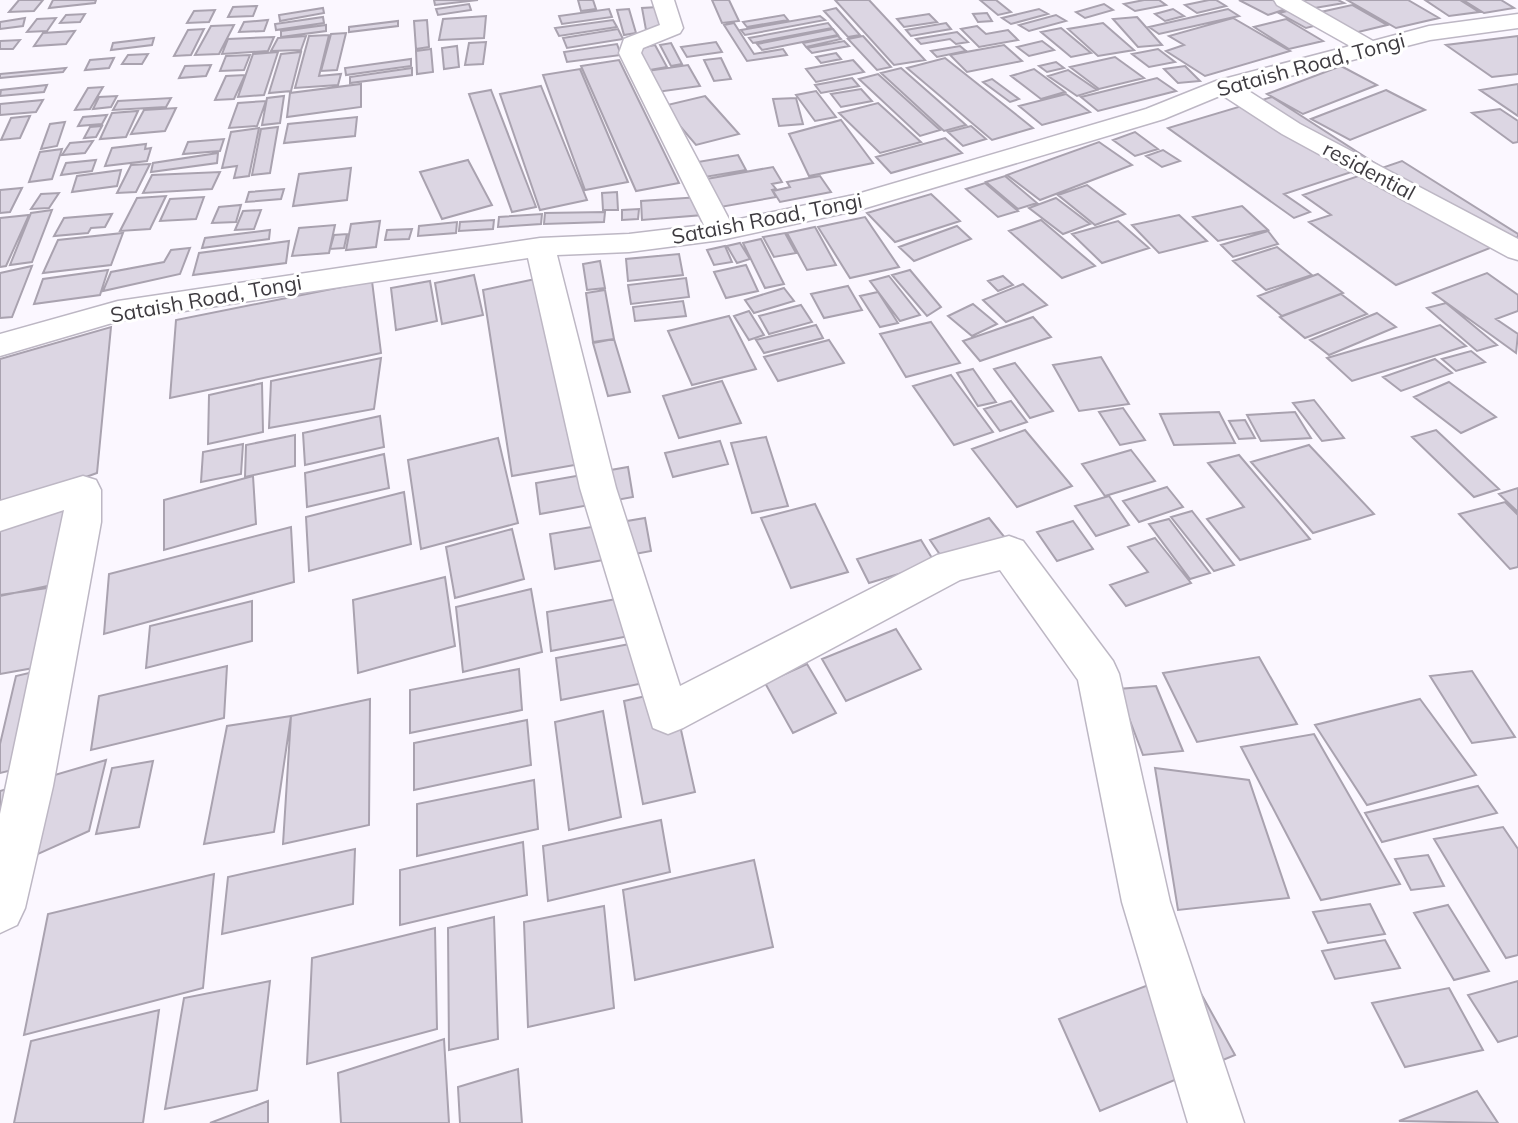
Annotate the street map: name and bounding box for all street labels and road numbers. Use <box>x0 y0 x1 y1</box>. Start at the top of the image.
street label: Sataish Road, Tongi <box>1214 26 1408 102</box>
street label: residential <box>1319 135 1420 205</box>
street label: Sataish Road, Tongi <box>669 187 864 249</box>
street label: Sataish Road, Tongi <box>108 268 303 328</box>

